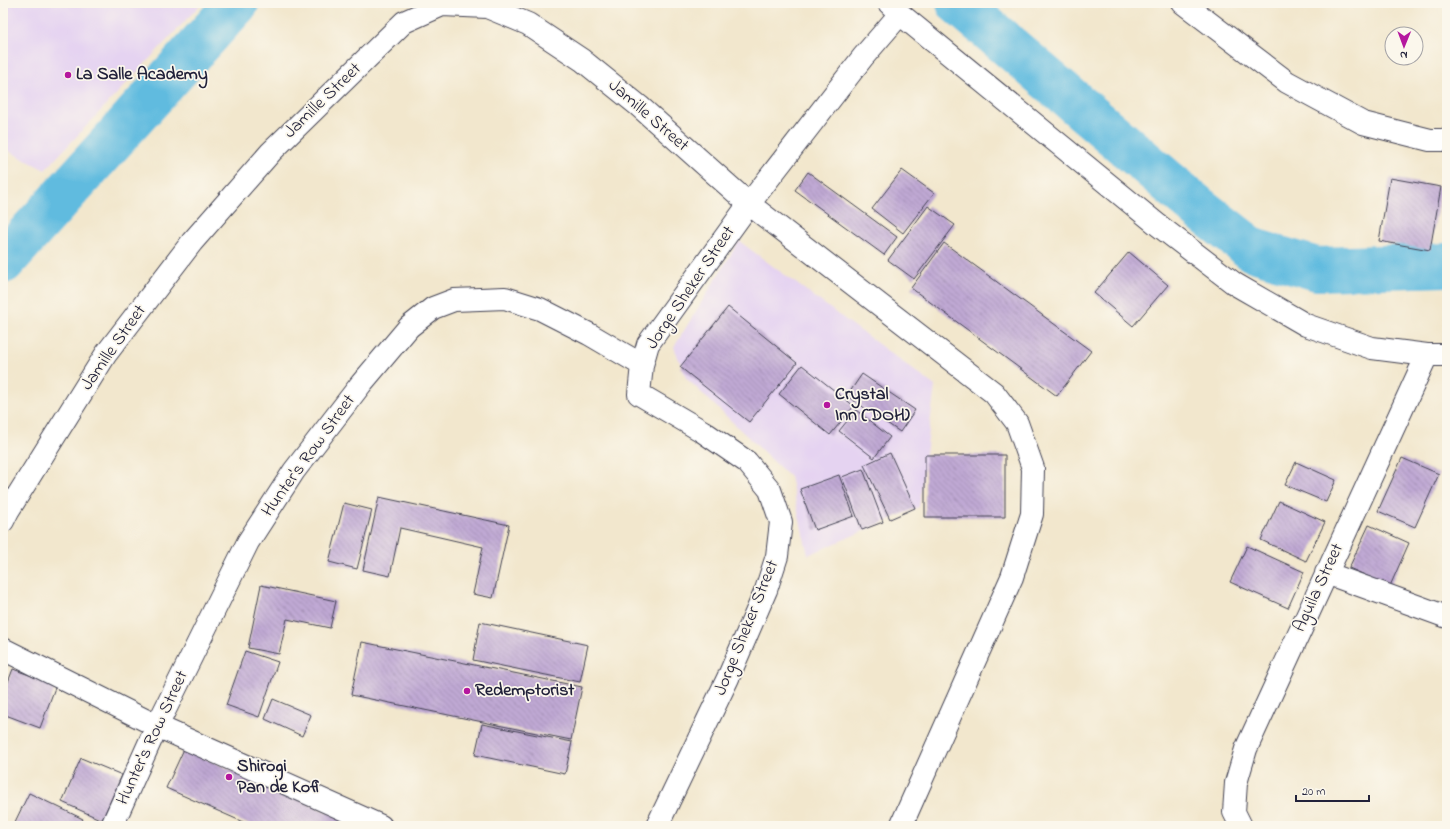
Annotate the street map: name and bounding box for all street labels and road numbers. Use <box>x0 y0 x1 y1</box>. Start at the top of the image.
street label: Jamille Street <box>278 57 368 145</box>
street label: Jamille Street <box>602 73 694 159</box>
street label: Jorge Sheker Street <box>640 221 743 355</box>
street label: Jamille Street <box>75 300 153 396</box>
street label: Hunter's Row Street <box>256 389 362 523</box>
street label: Aguila Street <box>1287 539 1352 637</box>
street label: Jorge Sheker Street <box>708 556 787 700</box>
street label: Hunter's Row Street <box>110 666 196 810</box>

